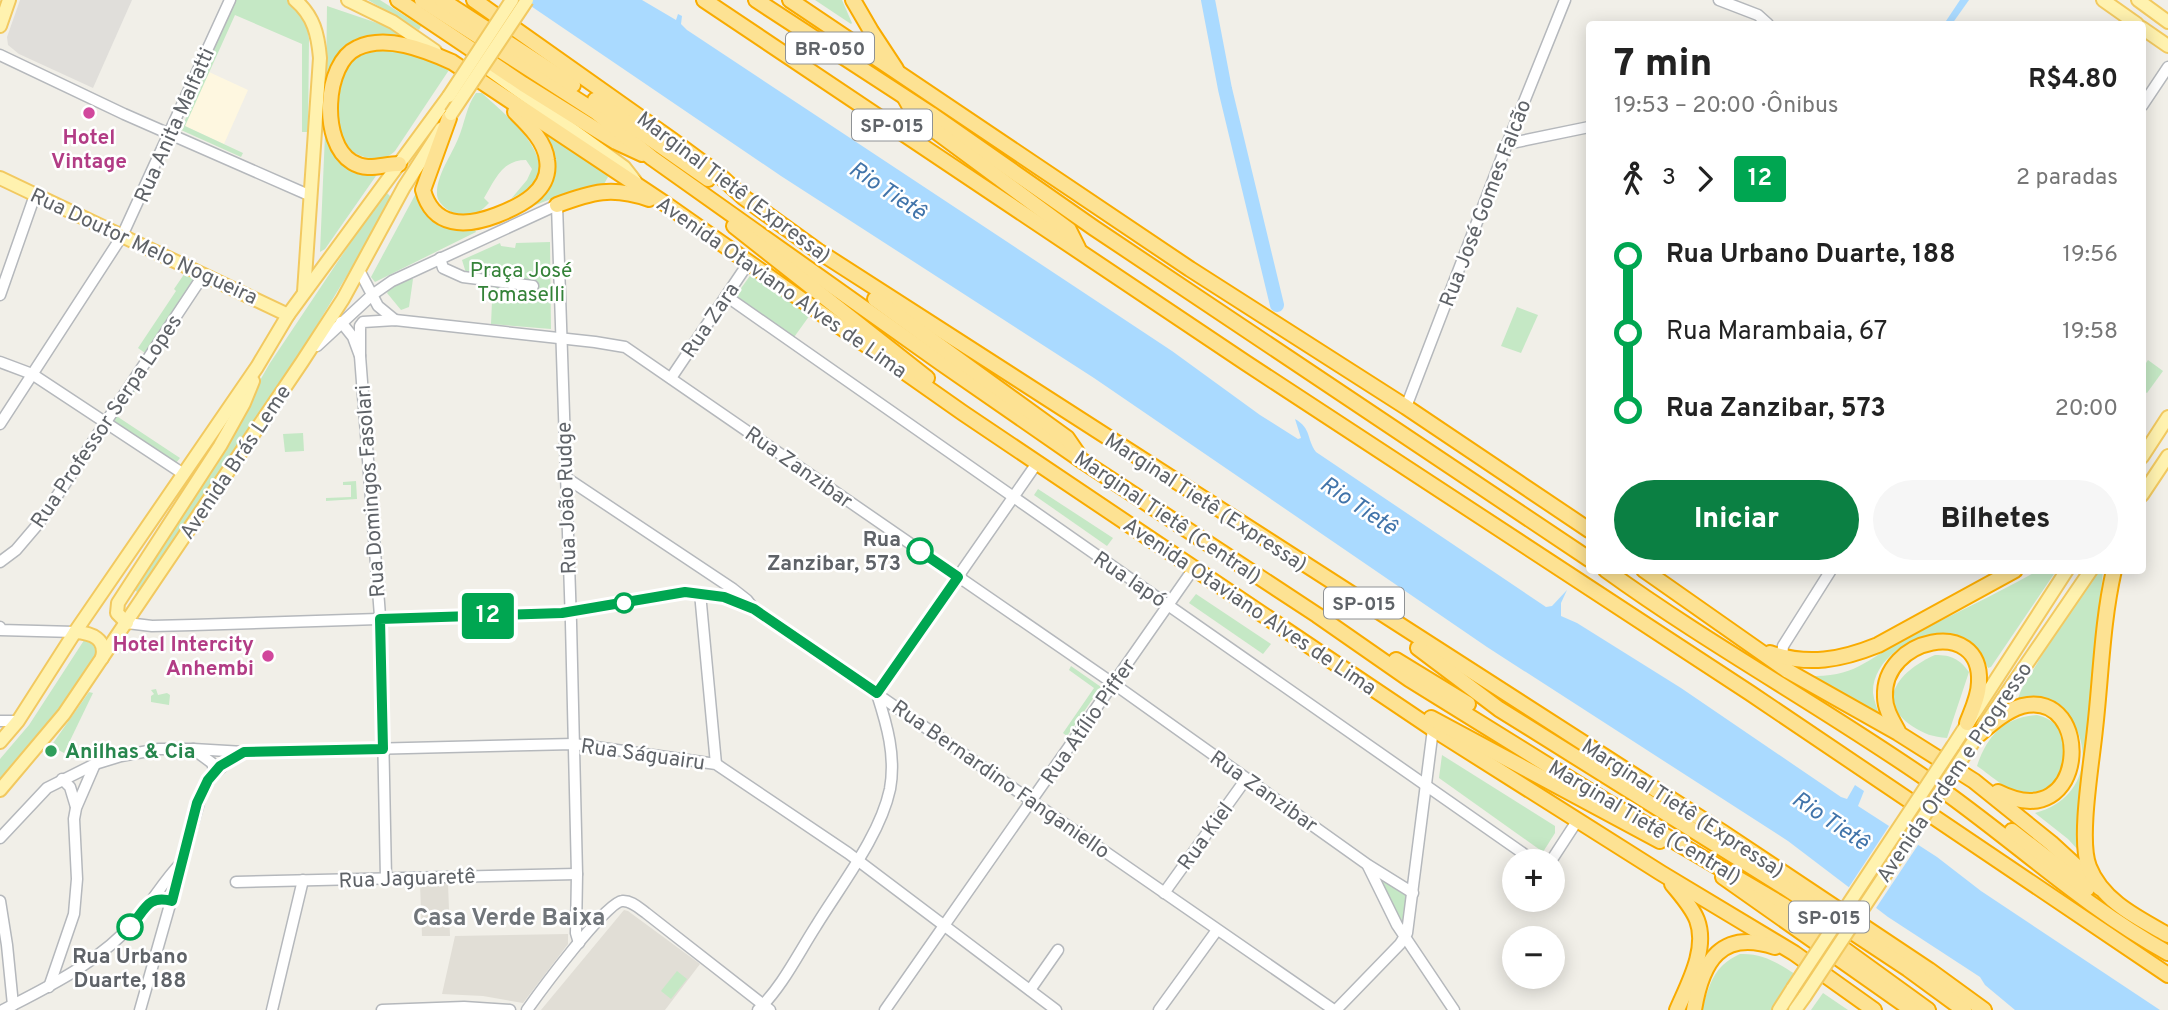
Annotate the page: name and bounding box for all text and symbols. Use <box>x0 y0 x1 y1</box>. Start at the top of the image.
road number: BR-050 <box>786 32 874 64</box>
text: 7 min <box>1614 41 1712 90</box>
street label: Rua Anita Malfatti <box>129 44 222 207</box>
text: R$4.80 <box>2028 64 2118 97</box>
text: 19:53 – 20:00 · Ônibus <box>1614 92 1839 121</box>
street label: Rua José Gomes Falcão <box>1434 96 1538 311</box>
marker: Hotel Vintage <box>81 105 97 121</box>
street label: Marginal Tietê (Expressa) <box>631 106 835 270</box>
road number: SP-015 <box>852 110 932 140</box>
place label: Hotel Vintage <box>51 125 127 176</box>
water label: Rio Tietê <box>843 156 932 229</box>
icon: walk <box>1614 160 1652 198</box>
icon: forward <box>1686 160 1724 198</box>
text: 3 <box>1662 164 1676 193</box>
text: 12 <box>1748 164 1772 194</box>
text: 2 paradas <box>2016 164 2118 193</box>
street label: Rua Doutor Melo Nogueira <box>25 183 261 312</box>
street label: Avenida Otaviano Alves de Lima <box>651 191 912 385</box>
text: Rua Urbano Duarte, 188 <box>1666 239 1955 272</box>
text: 19:56 <box>2063 241 2118 270</box>
park label: Praça José Tomaselli <box>470 258 572 309</box>
street label: Rua Zara <box>676 278 746 364</box>
street label: Rua Professor Serpa Lopes <box>26 310 189 534</box>
text: Rua Marambaia, 67 <box>1666 316 1887 349</box>
text: 19:58 <box>2062 318 2118 347</box>
street label: Avenida Brás Leme <box>175 380 298 545</box>
street label: Rua Domingos Fasolari <box>351 384 392 598</box>
text: Rua Zanzibar, 573 <box>1666 393 1886 426</box>
text: 20:00 <box>2055 395 2118 424</box>
street label: Rua João Rudge <box>551 421 584 575</box>
street label: Rua Zanzibar <box>739 421 857 515</box>
street label: Marginal Tietê (Expressa) <box>1099 428 1312 579</box>
street label: Marginal Tietê (Central) <box>1068 446 1266 591</box>
water label: Rio Tietê <box>1314 471 1403 544</box>
button: Iniciar <box>1614 480 1859 560</box>
button: Bilhetes <box>1873 480 2118 560</box>
street label: Avenida Otaviano Alves de Lima <box>1117 512 1381 702</box>
place label: Rua Zanzibar, 573 <box>767 527 901 578</box>
marker: Rua Zanzibar, 573 <box>907 538 933 564</box>
street label: Rua Iapó <box>1088 546 1171 614</box>
road number: SP-015 <box>1324 588 1404 618</box>
line badge: 12 <box>456 593 520 639</box>
unlabelled marker <box>614 593 634 613</box>
text: 12 <box>476 601 500 631</box>
place label: Hotel Intercity Anhembi <box>112 632 254 683</box>
marker: Hotel Intercity Anhembi <box>260 648 276 664</box>
street label: Rua Atílio Piffer <box>1036 654 1143 790</box>
street label: Avenida Ordem e Progresso <box>1871 657 2039 888</box>
street label: Rua Bernardino Fanganiello <box>886 695 1114 866</box>
street label: Rua Ságuairu <box>579 733 707 778</box>
street label: Marginal Tietê (Expressa) <box>1576 734 1789 885</box>
place label: Anilhas & Cia <box>65 739 196 766</box>
marker: Anilhas & Cia <box>43 743 59 759</box>
street label: Rua Zanzibar <box>1204 745 1322 839</box>
street label: Marginal Tietê (Central) <box>1543 755 1746 892</box>
water label: Rio Tietê <box>1786 786 1875 859</box>
street label: Rua Kiel <box>1172 798 1240 876</box>
map controls <box>1502 849 1565 989</box>
button: + <box>1502 849 1565 912</box>
street label: Rua Jaguaretê <box>338 864 476 895</box>
road number: SP-015 <box>1789 902 1869 932</box>
district label: Casa Verde Baixa <box>413 904 605 934</box>
marker: Rua Urbano Duarte, 188 <box>117 914 143 940</box>
button: − <box>1502 926 1565 989</box>
place label: Rua Urbano Duarte, 188 <box>72 944 188 995</box>

